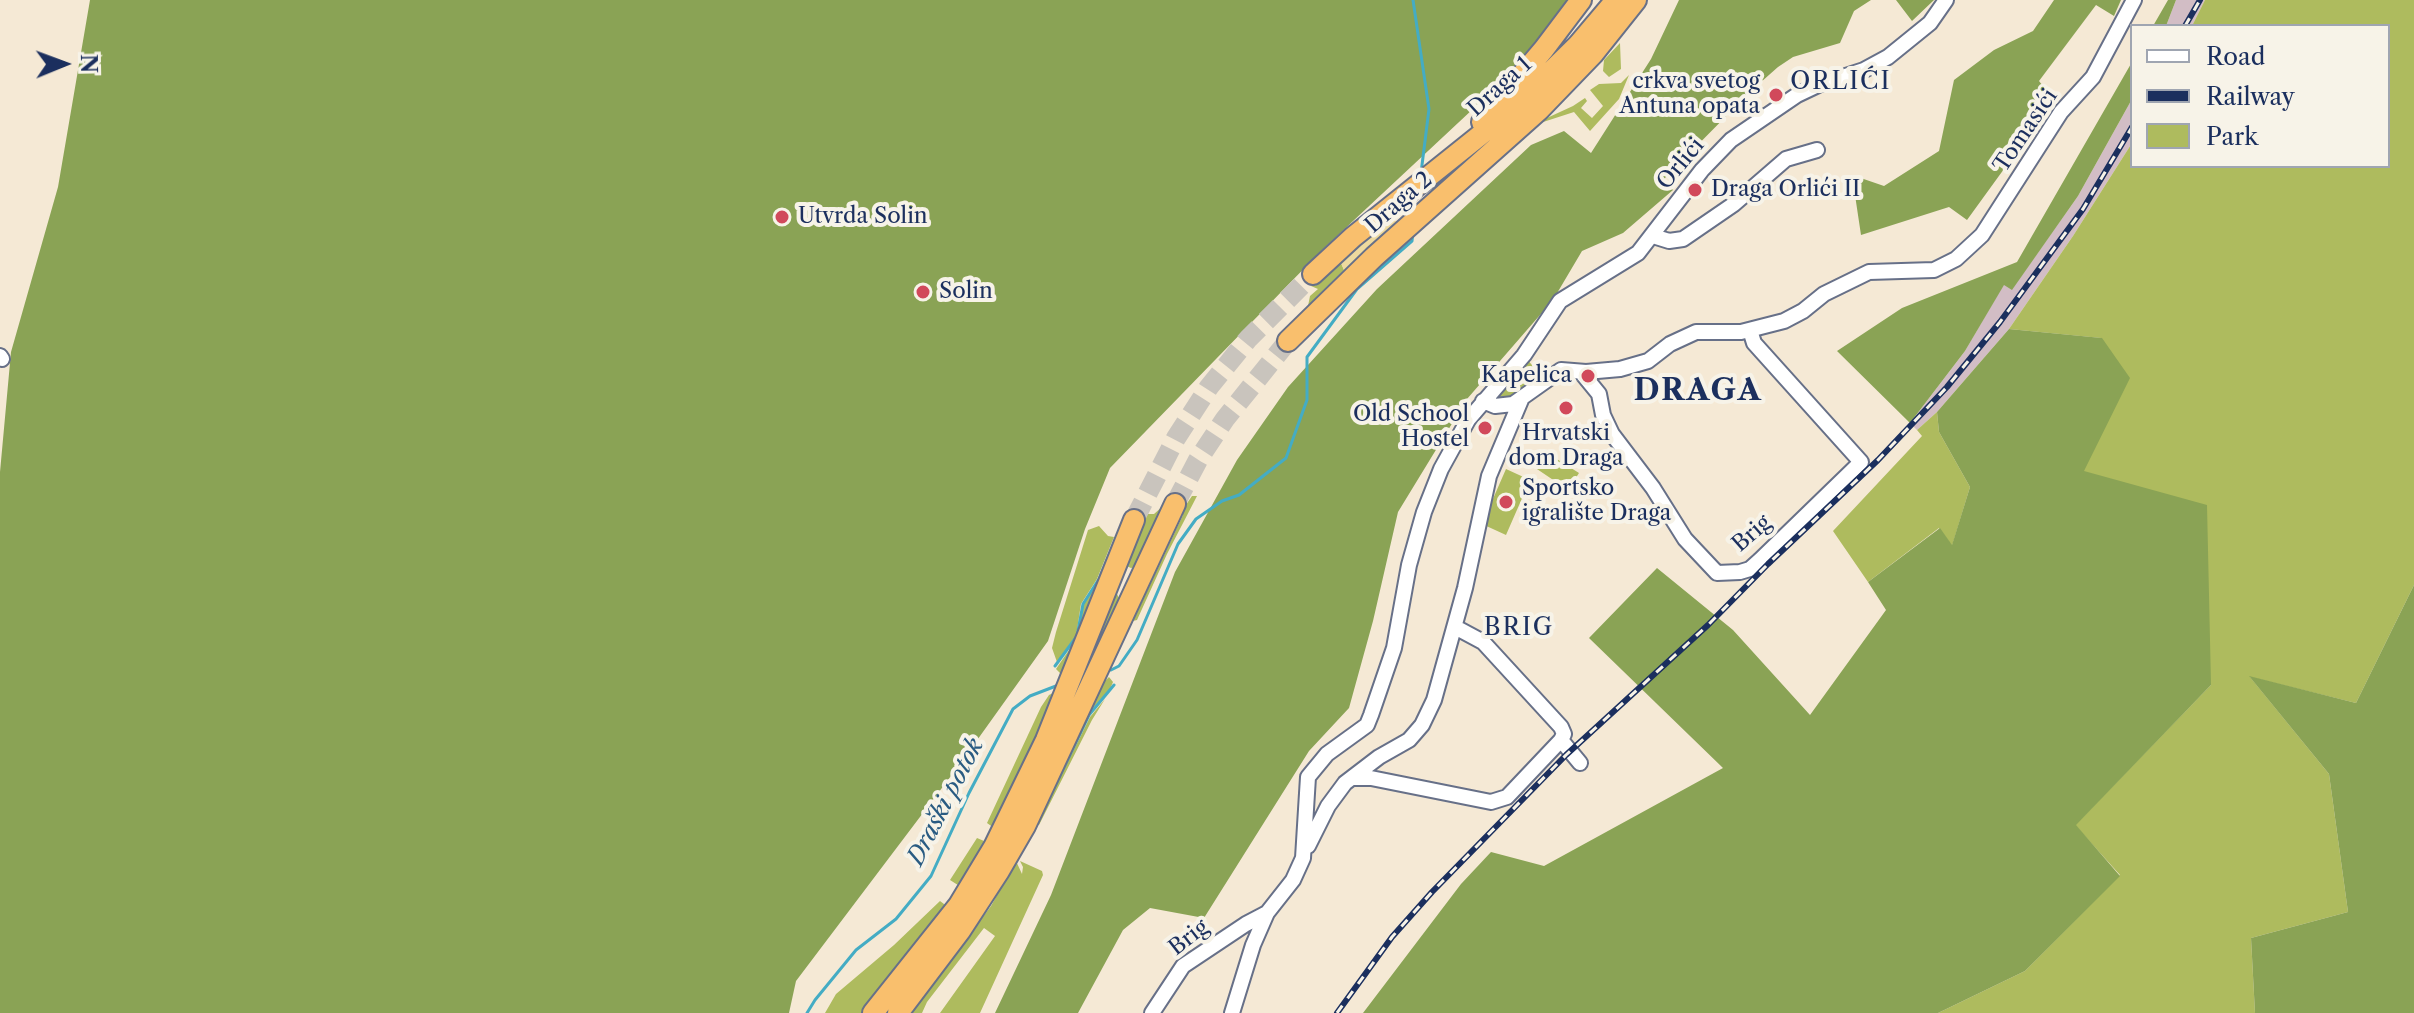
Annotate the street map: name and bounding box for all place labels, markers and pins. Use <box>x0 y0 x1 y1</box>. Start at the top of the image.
place label: crkva svetog Antuna opata <box>1619 69 1760 120</box>
marker: crkva svetog Antuna opata <box>1767 86 1785 104</box>
place label: Draga Orlići II <box>1711 177 1860 203</box>
marker: Draga Orlići II <box>1686 181 1704 199</box>
place label: Utvrda Solin <box>798 204 928 230</box>
marker: Utvrda Solin <box>773 208 791 226</box>
place label: Solin <box>939 279 993 305</box>
marker: Solin <box>914 283 932 301</box>
place label: Kapelica <box>1481 363 1572 389</box>
marker: Kapelica <box>1579 367 1597 385</box>
marker: Hrvatski dom Draga <box>1557 399 1575 417</box>
place label: Old School Hostel <box>1353 402 1469 454</box>
marker: Old School Hostel <box>1476 419 1494 437</box>
place label: Hrvatski dom Draga <box>1509 421 1623 472</box>
place label: Sportsko igralište Draga <box>1522 476 1671 528</box>
marker: Sportsko igralište Draga <box>1497 493 1515 511</box>

